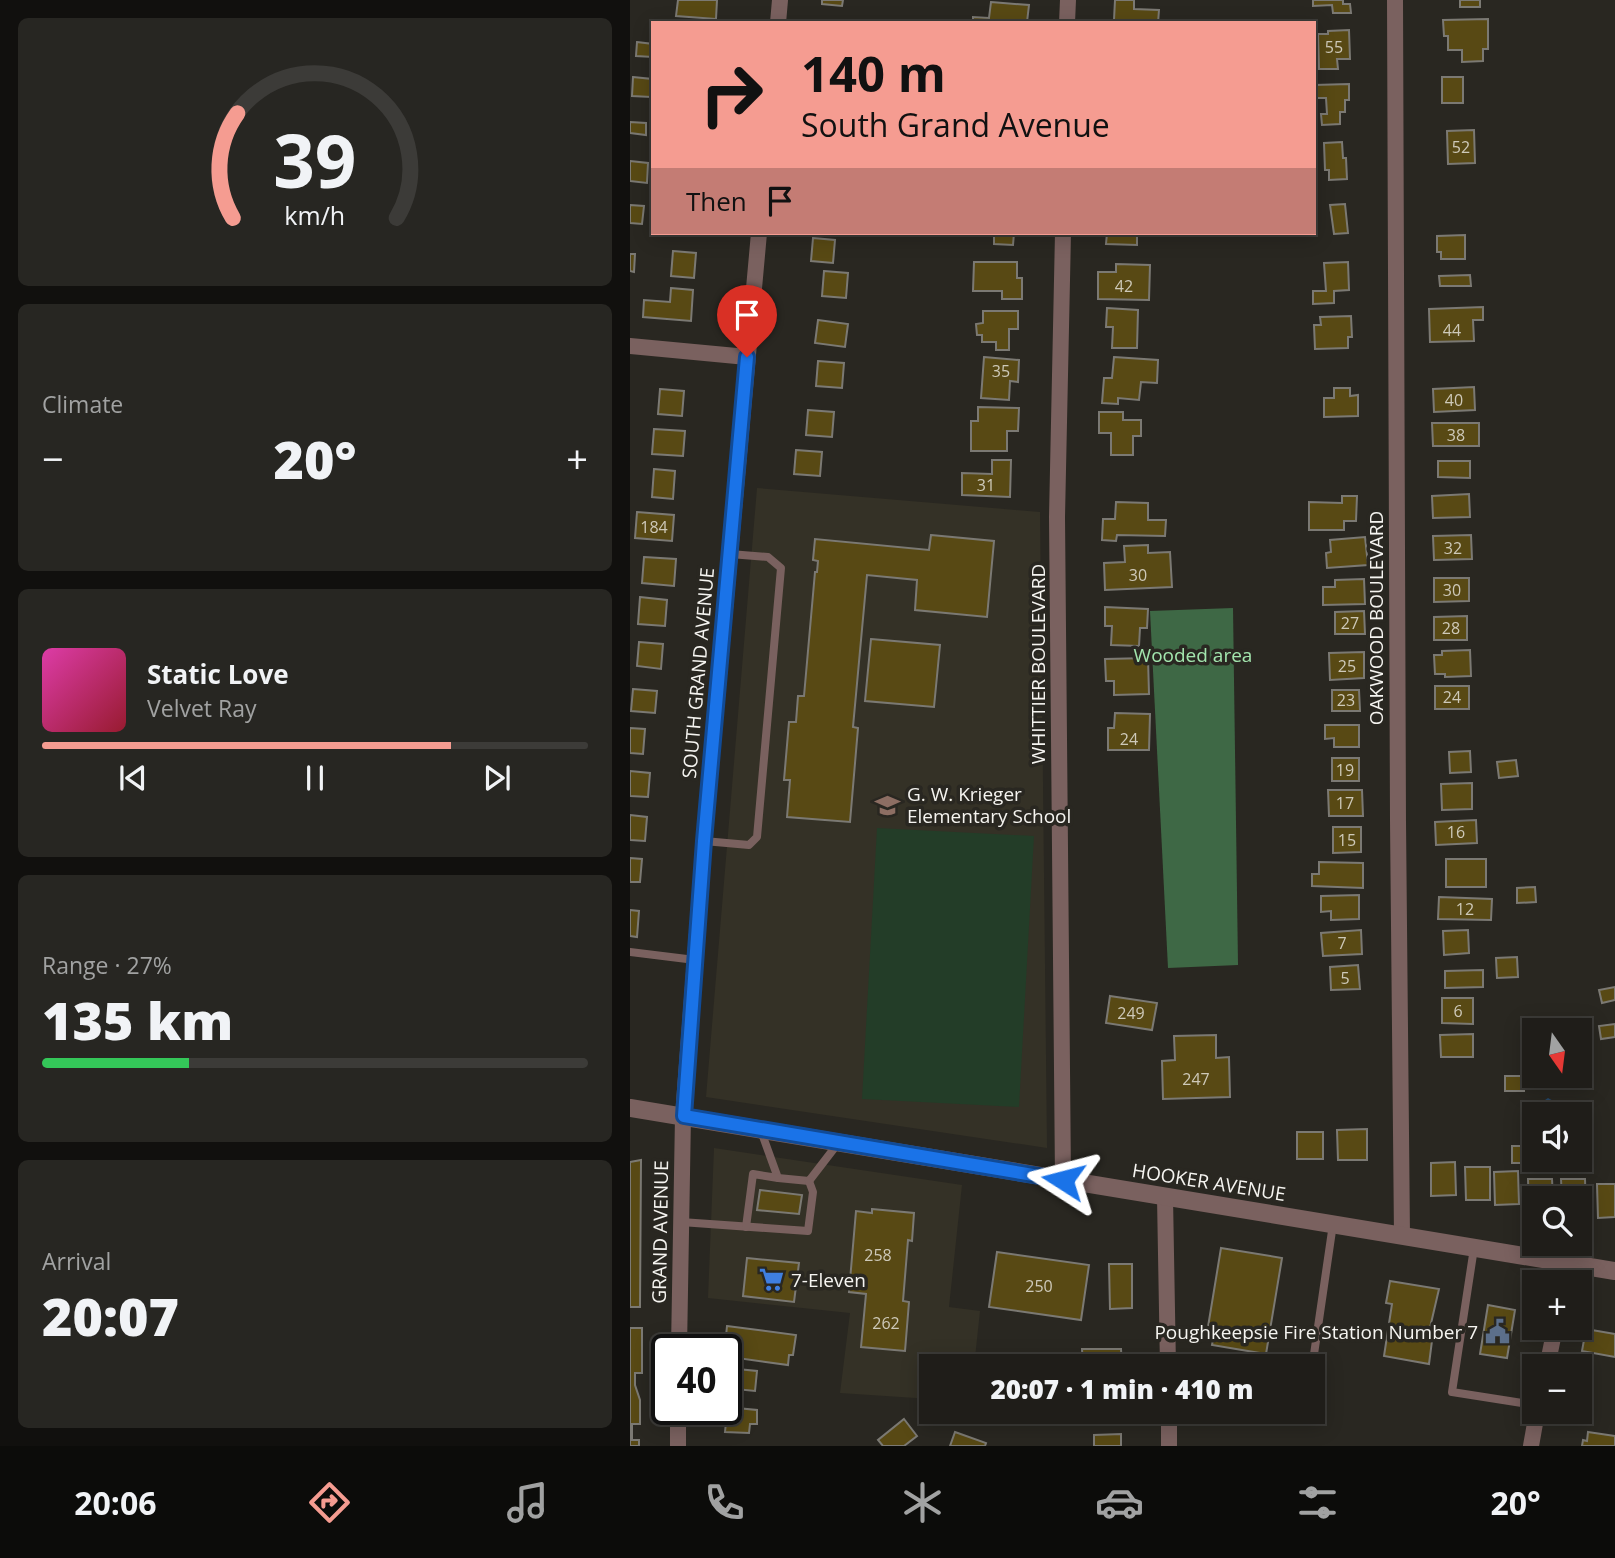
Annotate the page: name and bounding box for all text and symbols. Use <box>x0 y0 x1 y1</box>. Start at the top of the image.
house number: 55 <box>1325 36 1343 58</box>
text: 140 m <box>801 40 946 106</box>
icon: right <box>686 49 777 140</box>
text: South Grand Avenue <box>801 103 1110 146</box>
text: 39 <box>273 110 357 209</box>
house number: 52 <box>1452 136 1470 158</box>
icon: arrive <box>761 182 799 220</box>
text: Then <box>686 183 747 219</box>
text: km/h <box>285 198 345 232</box>
house number: 42 <box>1115 275 1133 297</box>
pin <box>717 285 777 357</box>
icon: arrive <box>728 296 766 334</box>
house number: 44 <box>1443 319 1461 341</box>
house number: 35 <box>992 360 1010 382</box>
text: Climate <box>42 388 123 420</box>
house number: 40 <box>1445 389 1463 411</box>
text: 20° <box>274 423 356 494</box>
house number: 38 <box>1447 424 1465 446</box>
text: − <box>42 432 64 484</box>
text: + <box>566 432 588 484</box>
house number: 31 <box>977 474 995 496</box>
street label: OAKWOOD BOULEVARD <box>1363 511 1389 725</box>
house number: 184 <box>640 516 668 538</box>
house number: 32 <box>1444 537 1462 559</box>
street label: WHITTIER BOULEVARD <box>1025 564 1051 764</box>
house number: 30 <box>1129 564 1147 586</box>
street label: SOUTH GRAND AVENUE <box>676 566 720 780</box>
house number: 30 <box>1443 579 1461 601</box>
house number: 27 <box>1341 612 1359 634</box>
house number: 28 <box>1442 617 1460 639</box>
park label: Wooded area <box>1134 642 1252 668</box>
house number: 25 <box>1338 655 1356 677</box>
text: Static Love <box>147 656 289 692</box>
house number: 24 <box>1443 686 1461 708</box>
house number: 23 <box>1337 689 1355 711</box>
text: Velvet Ray <box>147 692 257 724</box>
house number: 24 <box>1120 728 1138 750</box>
icon: previous <box>114 759 152 797</box>
icon: pause <box>296 759 334 797</box>
icon: next <box>478 759 516 797</box>
house number: 19 <box>1336 759 1354 781</box>
place label: G. W. Krieger Elementary School <box>907 781 1071 829</box>
school or university icon: G. W. Krieger Elementary School <box>873 791 901 819</box>
house number: 17 <box>1336 792 1354 814</box>
house number: 16 <box>1447 821 1465 843</box>
house number: 15 <box>1338 829 1356 851</box>
house number: 12 <box>1456 898 1474 920</box>
house number: 7 <box>1337 932 1347 954</box>
text: Range · 27% <box>42 949 172 981</box>
house number: 5 <box>1340 967 1350 989</box>
text: 135 km <box>42 984 233 1055</box>
house number: 6 <box>1453 1000 1463 1022</box>
house number: 249 <box>1117 1002 1145 1024</box>
north arrow <box>1522 1018 1592 1088</box>
map controls <box>1522 1018 1592 1424</box>
house number: 247 <box>1182 1068 1210 1090</box>
button: sound <box>1522 1102 1592 1172</box>
position arrow <box>1026 1143 1100 1217</box>
street label: HOOKER AVENUE <box>1130 1157 1288 1207</box>
street label: GRAND AVENUE <box>646 1160 674 1304</box>
button: search <box>1522 1186 1592 1256</box>
house number: 258 <box>864 1244 892 1266</box>
text: Arrival <box>42 1245 111 1277</box>
supermarket icon: 7-Eleven <box>757 1266 785 1294</box>
place label: 7-Eleven <box>791 1267 866 1293</box>
button: + <box>1522 1270 1592 1340</box>
house number: 250 <box>1025 1275 1053 1297</box>
text: 20:07 <box>42 1280 179 1351</box>
house number: 262 <box>872 1312 900 1334</box>
public building icon: Poughkeepsie Fire Station Number 7 <box>1484 1318 1512 1346</box>
place label: Poughkeepsie Fire Station Number 7 <box>1154 1319 1478 1345</box>
speed limit sign: 40 <box>651 1334 742 1425</box>
button: − <box>1522 1354 1592 1424</box>
text: 20:07 · 1 min · 410 m <box>991 1371 1253 1407</box>
icon: directions <box>305 1478 354 1527</box>
icon: music <box>503 1478 552 1527</box>
icon: phone <box>700 1478 749 1527</box>
icon: climate <box>898 1478 947 1527</box>
icon: car <box>1095 1478 1144 1527</box>
icon: filters <box>1293 1478 1342 1527</box>
text: 20:06 <box>74 1481 157 1524</box>
text: 20° <box>1490 1481 1541 1524</box>

